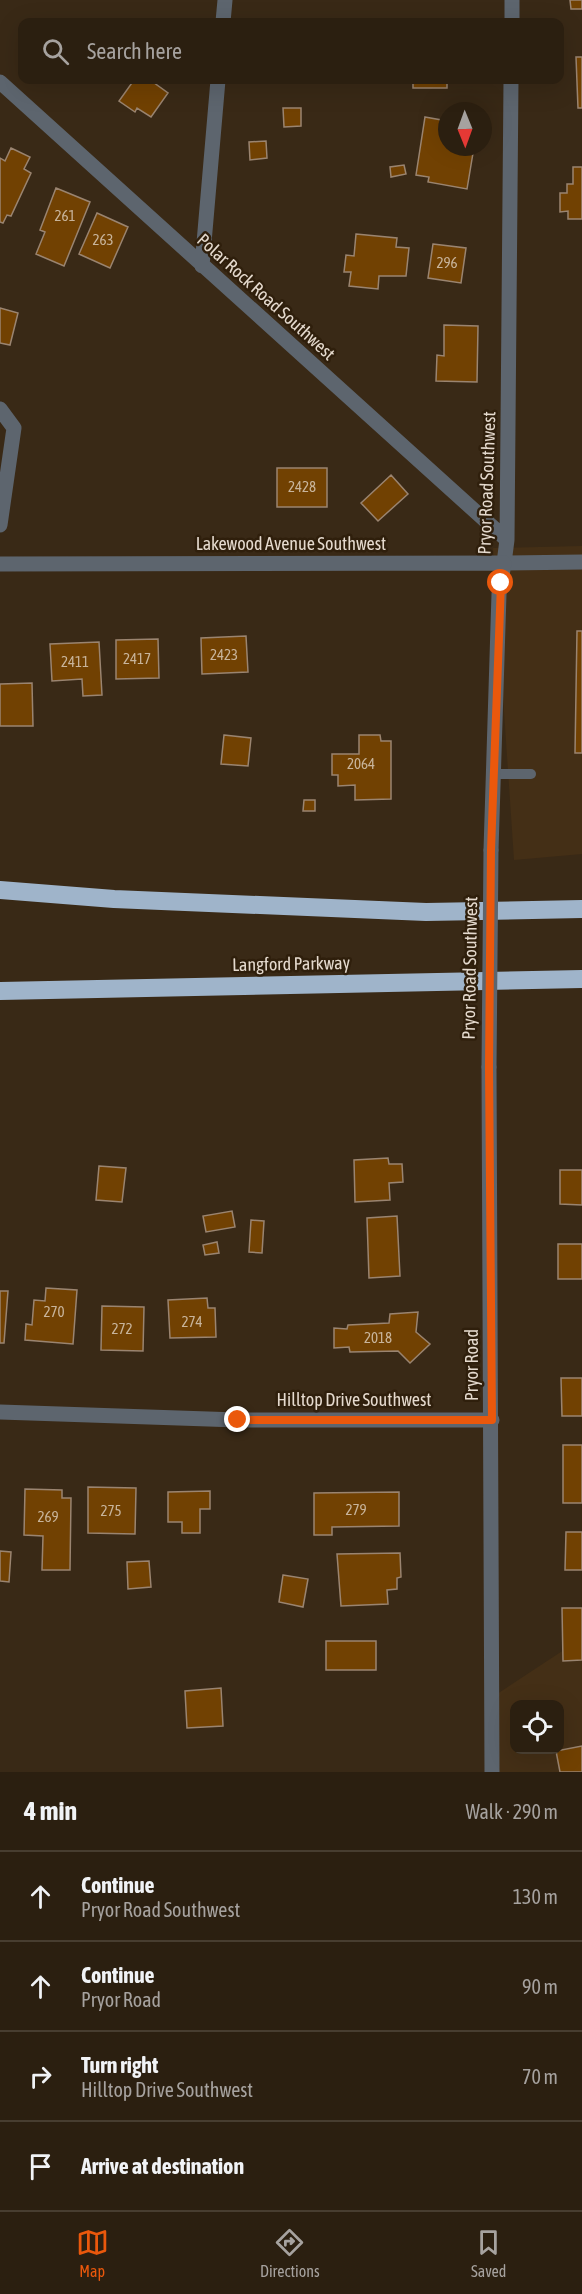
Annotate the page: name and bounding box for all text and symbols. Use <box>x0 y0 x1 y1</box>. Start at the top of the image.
search box <box>18 18 564 84</box>
icon: search <box>39 35 72 68</box>
text: Search here <box>87 38 182 64</box>
north arrow <box>438 102 492 156</box>
house number: 261 <box>54 207 76 224</box>
street label: Polar Rock Road Southwest <box>193 229 340 364</box>
house number: 263 <box>92 231 114 248</box>
house number: 296 <box>436 254 458 271</box>
street label: Pryor Road Southwest <box>474 411 499 555</box>
house number: 2428 <box>288 478 316 495</box>
street label: Lakewood Avenue Southwest <box>196 533 386 554</box>
route start <box>487 569 513 595</box>
house number: 2423 <box>210 646 238 663</box>
house number: 2417 <box>123 650 151 667</box>
house number: 2411 <box>61 653 89 670</box>
house number: 2064 <box>347 755 375 772</box>
street label: Pryor Road Southwest <box>458 896 481 1040</box>
street label: Langford Parkway <box>232 952 350 975</box>
house number: 270 <box>43 1303 65 1320</box>
house number: 274 <box>181 1313 203 1330</box>
house number: 272 <box>111 1320 133 1337</box>
house number: 2018 <box>364 1329 392 1346</box>
street label: Pryor Road <box>461 1329 482 1401</box>
street label: Hilltop Drive Southwest <box>277 1389 431 1410</box>
route end <box>224 1406 250 1432</box>
house number: 279 <box>345 1501 367 1518</box>
house number: 275 <box>100 1502 122 1519</box>
house number: 269 <box>37 1508 59 1525</box>
map controls <box>510 1700 564 1754</box>
button: locate <box>510 1700 564 1754</box>
text: 4 min <box>24 1796 77 1826</box>
text: Walk · 290 m <box>466 1800 558 1823</box>
text: Continue <box>81 1872 155 1898</box>
icon: ahead <box>24 1880 57 1913</box>
text: 130 m <box>513 1885 558 1908</box>
text: Pryor Road Southwest <box>81 1898 240 1921</box>
text: Continue <box>81 1962 155 1988</box>
icon: ahead <box>24 1970 57 2003</box>
text: 90 m <box>522 1975 558 1998</box>
text: Pryor Road <box>81 1988 161 2011</box>
text: Turn right <box>81 2052 158 2078</box>
icon: right <box>24 2060 57 2093</box>
text: 70 m <box>522 2065 558 2088</box>
text: Hilltop Drive Southwest <box>81 2078 253 2101</box>
icon: arrive <box>24 2150 57 2183</box>
text: Arrive at destination <box>81 2153 244 2179</box>
tab: Map <box>76 2226 109 2280</box>
tab: Directions <box>260 2226 320 2280</box>
tab: Saved <box>471 2226 506 2280</box>

